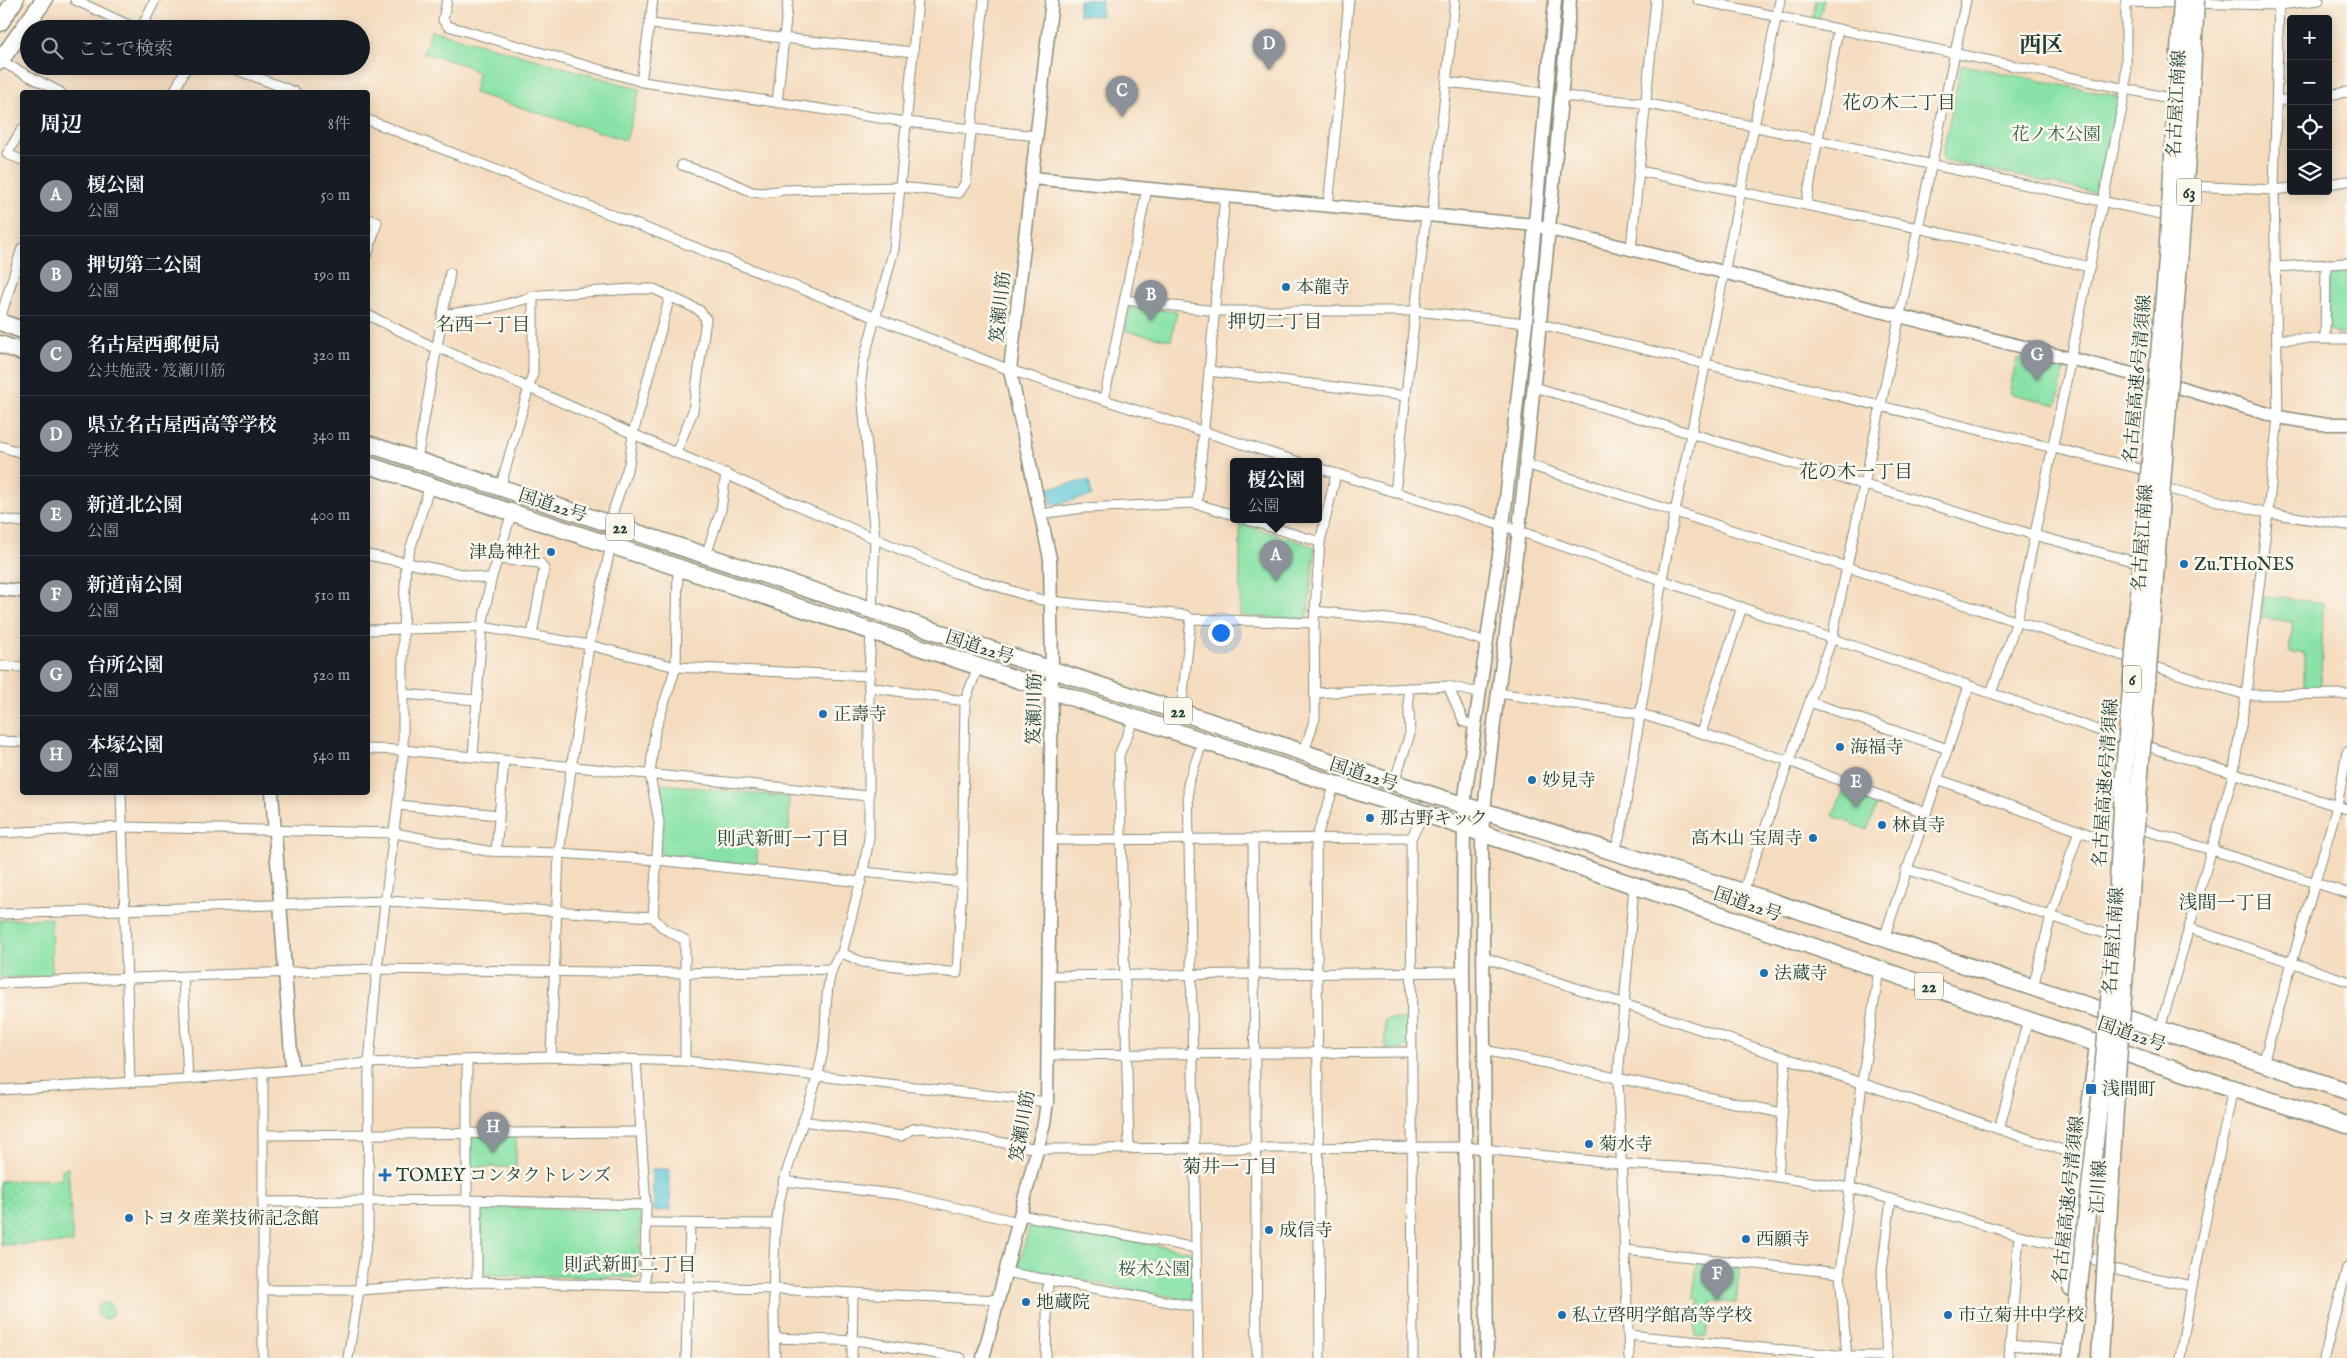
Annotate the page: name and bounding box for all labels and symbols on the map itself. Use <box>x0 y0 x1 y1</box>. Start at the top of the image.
pin: D <box>1253 29 1285 70</box>
district label: 西区 <box>2019 32 2063 60</box>
street label: 名古屋江南線 <box>2163 50 2192 159</box>
pin: C <box>1106 76 1138 117</box>
district label: 花の木二丁目 <box>1842 92 1956 116</box>
park label: 花ノ木公園 <box>2011 124 2101 147</box>
road number: 63 <box>2176 178 2202 206</box>
street label: 笈瀬川筋 <box>986 270 1017 344</box>
place label: 本龍寺 <box>1296 277 1350 300</box>
pin: B <box>1135 280 1167 321</box>
marker: 本龍寺 <box>1280 281 1292 293</box>
street label: 名古屋高速6号清須線 <box>2120 294 2157 465</box>
district label: 押切二丁目 <box>1227 311 1323 335</box>
district label: 名西一丁目 <box>435 314 531 338</box>
pin: G <box>2021 340 2053 381</box>
district label: 花の木一丁目 <box>1799 461 1913 485</box>
street label: 名古屋江南線 <box>2128 483 2159 593</box>
street label: 国道22号 <box>515 485 590 528</box>
road number: 22 <box>606 514 634 540</box>
pin: A <box>1260 540 1292 581</box>
place label: 津島神社 <box>469 542 541 565</box>
marker: 津島神社 <box>545 546 557 558</box>
place label: Zu.THoNES <box>2194 554 2294 577</box>
marker: Zu.THoNES <box>2178 558 2190 570</box>
your location <box>1208 620 1234 646</box>
street label: 国道22号 <box>942 627 1017 670</box>
road number: 6 <box>2123 666 2141 692</box>
street label: 笈瀬川筋 <box>1023 673 1048 745</box>
road number: 22 <box>1164 698 1192 724</box>
street label: 名古屋高速6号清須線 <box>2089 698 2124 868</box>
place label: 正壽寺 <box>833 704 887 727</box>
marker: 正壽寺 <box>817 708 829 720</box>
place label: 海福寺 <box>1850 737 1904 760</box>
marker: 海福寺 <box>1834 741 1846 753</box>
street label: 国道22号 <box>1326 754 1401 797</box>
pin: E <box>1840 767 1872 808</box>
place label: 妙見寺 <box>1542 770 1596 793</box>
marker: 妙見寺 <box>1526 774 1538 786</box>
place label: 那古野キック <box>1380 808 1488 831</box>
marker: 那古野キック <box>1364 812 1376 824</box>
place label: 林貞寺 <box>1892 815 1946 838</box>
marker: 林貞寺 <box>1876 819 1888 831</box>
district label: 則武新町一丁目 <box>716 828 850 852</box>
place label: 高木山 宝周寺 <box>1691 828 1803 851</box>
marker: 高木山 宝周寺 <box>1807 832 1819 844</box>
street label: 国道22号 <box>1710 883 1785 928</box>
street label: 名古屋江南線 <box>2099 886 2130 996</box>
district label: 浅間一丁目 <box>2178 892 2274 916</box>
place label: 法蔵寺 <box>1774 963 1828 986</box>
marker: 法蔵寺 <box>1758 967 1770 979</box>
road number: 22 <box>1915 972 1943 999</box>
street label: 国道22号 <box>2094 1013 2169 1058</box>
place label: 浅間町 <box>2102 1079 2156 1102</box>
marker: 浅間町 <box>2084 1082 2098 1096</box>
street label: 笈瀬川筋 <box>1006 1089 1041 1164</box>
pin: H <box>477 1112 509 1153</box>
street label: 名古屋高速6号清須線 <box>2049 1115 2090 1286</box>
place label: 菊水寺 <box>1599 1134 1653 1157</box>
marker: 菊水寺 <box>1583 1138 1595 1150</box>
district label: 菊井一丁目 <box>1182 1156 1278 1180</box>
street label: 江川線 <box>2087 1160 2112 1215</box>
place label: TOMEY コンタクトレンズ <box>396 1165 612 1188</box>
marker: TOMEY コンタクトレンズ <box>378 1168 392 1182</box>
place label: トヨタ産業技術記念館 <box>139 1208 319 1231</box>
marker: トヨタ産業技術記念館 <box>123 1212 135 1224</box>
place label: 成信寺 <box>1279 1220 1333 1243</box>
marker: 成信寺 <box>1263 1224 1275 1236</box>
place label: 西願寺 <box>1756 1229 1810 1252</box>
marker: 西願寺 <box>1740 1233 1752 1245</box>
district label: 則武新町二丁目 <box>563 1254 697 1278</box>
park label: 桜木公園 <box>1118 1259 1190 1282</box>
pin: F <box>1701 1259 1733 1300</box>
place label: 地蔵院 <box>1036 1292 1090 1315</box>
marker: 地蔵院 <box>1020 1296 1032 1308</box>
place label: 私立啓明学館高等学校 <box>1572 1305 1752 1328</box>
place label: 市立菊井中学校 <box>1958 1305 2084 1328</box>
marker: 私立啓明学館高等学校 <box>1556 1309 1568 1321</box>
marker: 市立菊井中学校 <box>1942 1309 1954 1321</box>

